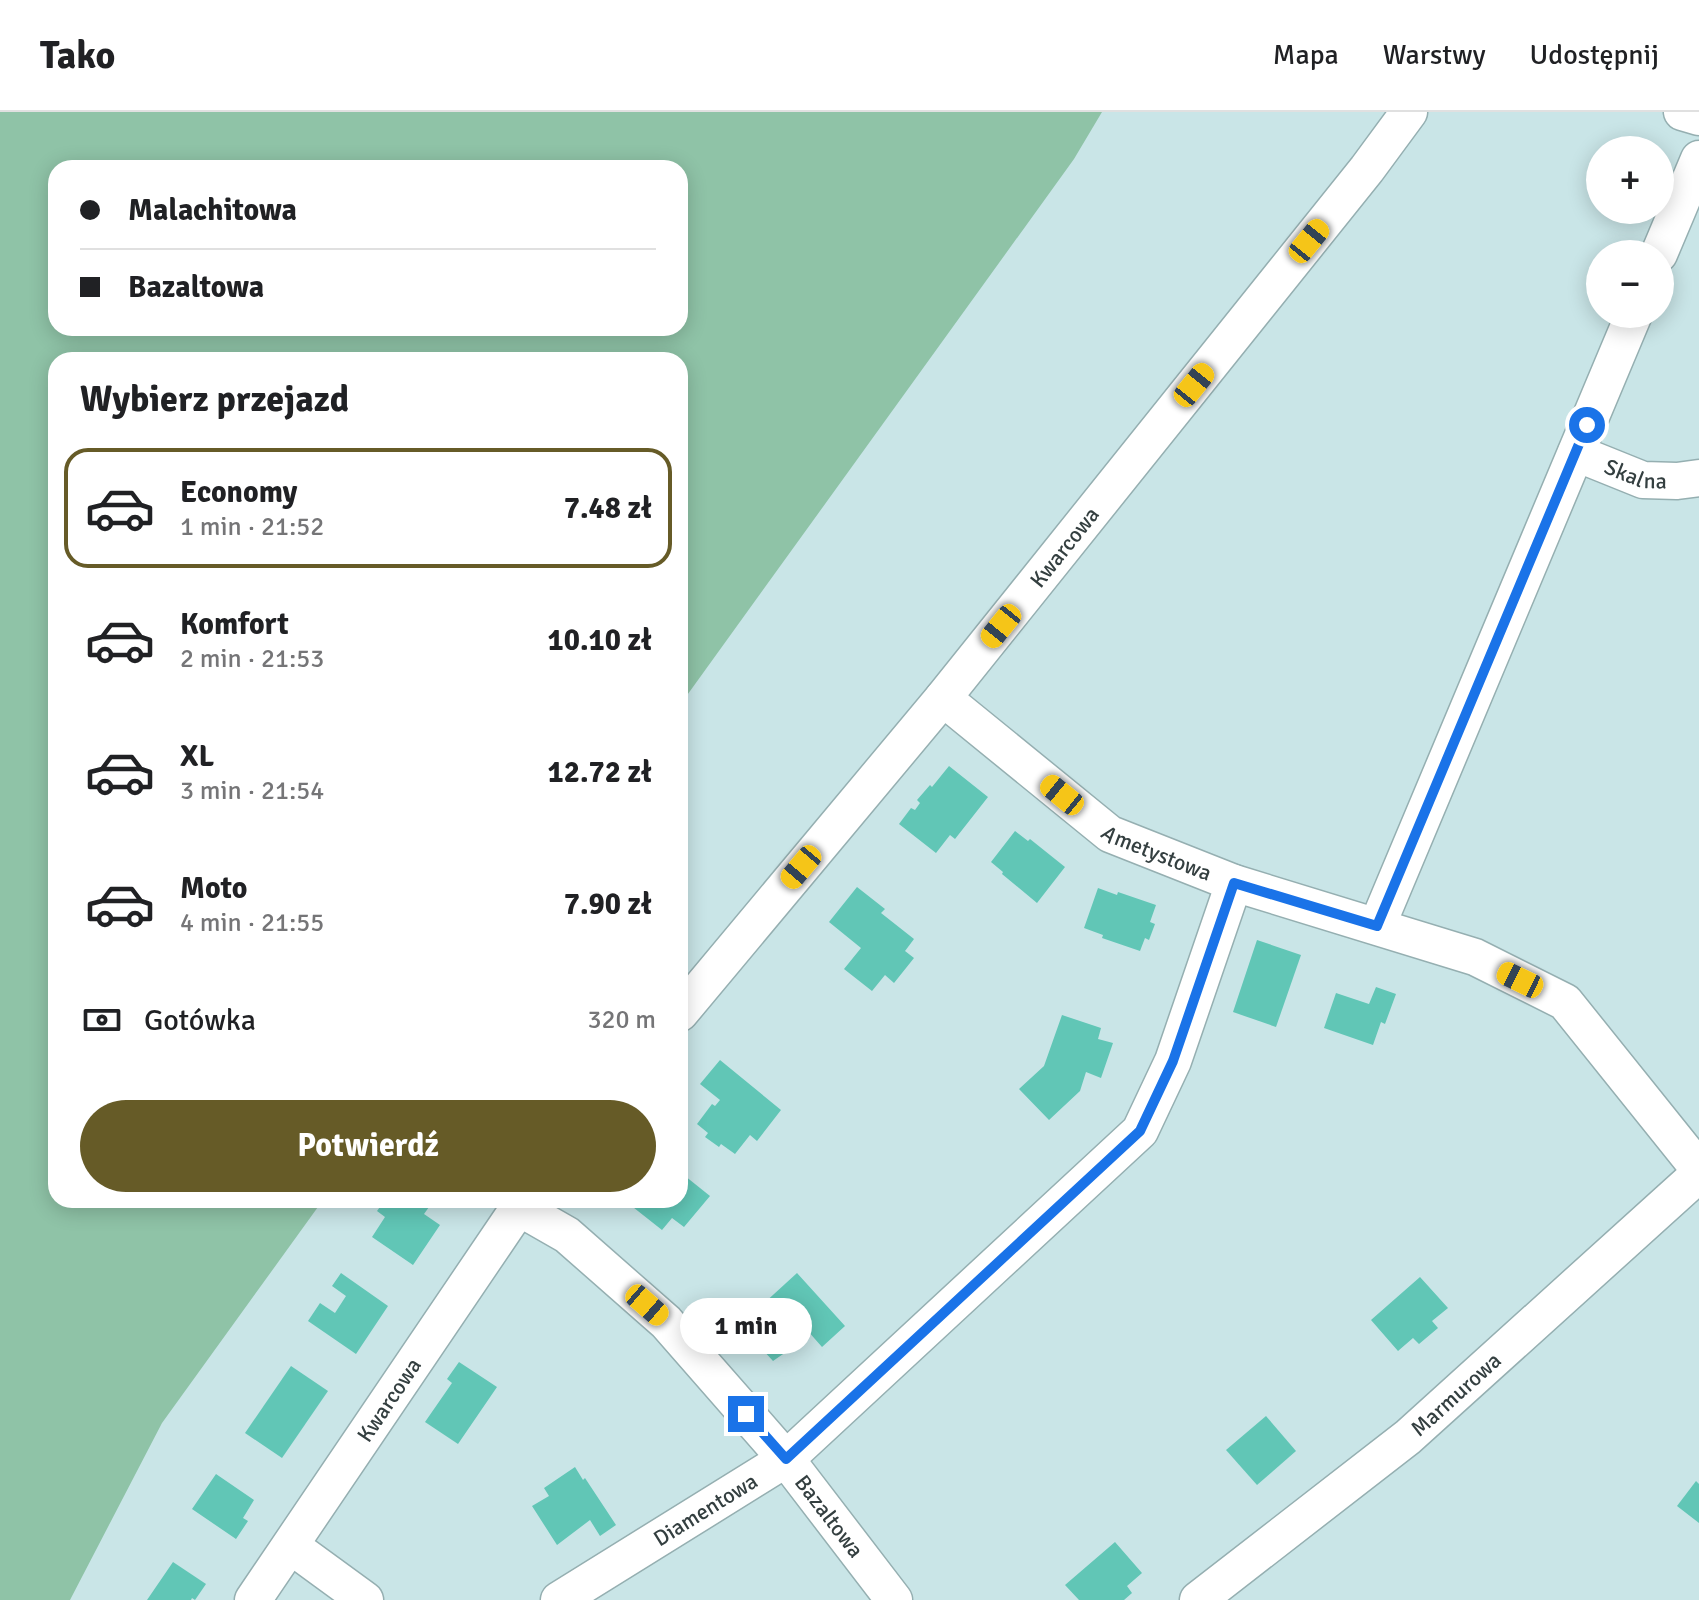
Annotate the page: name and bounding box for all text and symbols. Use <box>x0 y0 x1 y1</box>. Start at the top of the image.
text: Tako <box>40 32 115 79</box>
text: Mapa <box>1273 38 1339 72</box>
text: Warstwy <box>1383 38 1486 72</box>
text: Udostępnij <box>1530 38 1659 72</box>
map controls <box>1586 136 1674 328</box>
button: + <box>1586 136 1674 224</box>
text: Malachitowa <box>128 192 297 229</box>
car <box>1285 215 1333 267</box>
button: − <box>1586 240 1674 328</box>
text: Bazaltowa <box>128 269 264 306</box>
car <box>1170 359 1218 411</box>
text: Wybierz przejazd <box>80 377 349 422</box>
route start <box>1569 407 1605 443</box>
street label: Skalna <box>1601 452 1667 494</box>
icon: car <box>84 472 156 544</box>
text: Economy <box>180 474 297 511</box>
text: 7.48 zł <box>564 490 652 527</box>
street label: Kwarcowa <box>1024 501 1104 593</box>
text: 1 min · 21:52 <box>180 511 324 543</box>
car <box>977 600 1025 652</box>
icon: car <box>84 604 156 676</box>
text: Komfort <box>180 606 289 643</box>
text: 10.10 zł <box>548 622 652 659</box>
text: 2 min · 21:53 <box>180 643 324 675</box>
icon: car <box>84 736 156 808</box>
text: XL <box>180 738 214 775</box>
text: 12.72 zł <box>548 754 652 791</box>
car <box>1036 771 1088 819</box>
text: 3 min · 21:54 <box>180 775 324 807</box>
street label: Ametystowa <box>1096 819 1216 886</box>
car <box>776 841 826 893</box>
icon: car <box>84 868 156 940</box>
text: Moto <box>180 870 247 907</box>
text: 7.90 zł <box>564 886 652 923</box>
text: 4 min · 21:55 <box>180 907 324 939</box>
car <box>1493 959 1547 1001</box>
icon: cash <box>80 998 124 1042</box>
text: Gotówka <box>144 1002 256 1039</box>
text: 320 m <box>587 1004 656 1036</box>
button: Potwierdź <box>80 1100 656 1192</box>
car <box>621 1280 673 1330</box>
callout: 1 min <box>680 1298 812 1354</box>
text: 1 min <box>715 1310 777 1342</box>
street label: Marmurowa <box>1405 1346 1506 1442</box>
street label: Kwarcowa <box>351 1353 427 1447</box>
route end <box>728 1396 764 1432</box>
street label: Diamentowa <box>648 1467 762 1552</box>
street label: Bazaltowa <box>789 1469 870 1563</box>

